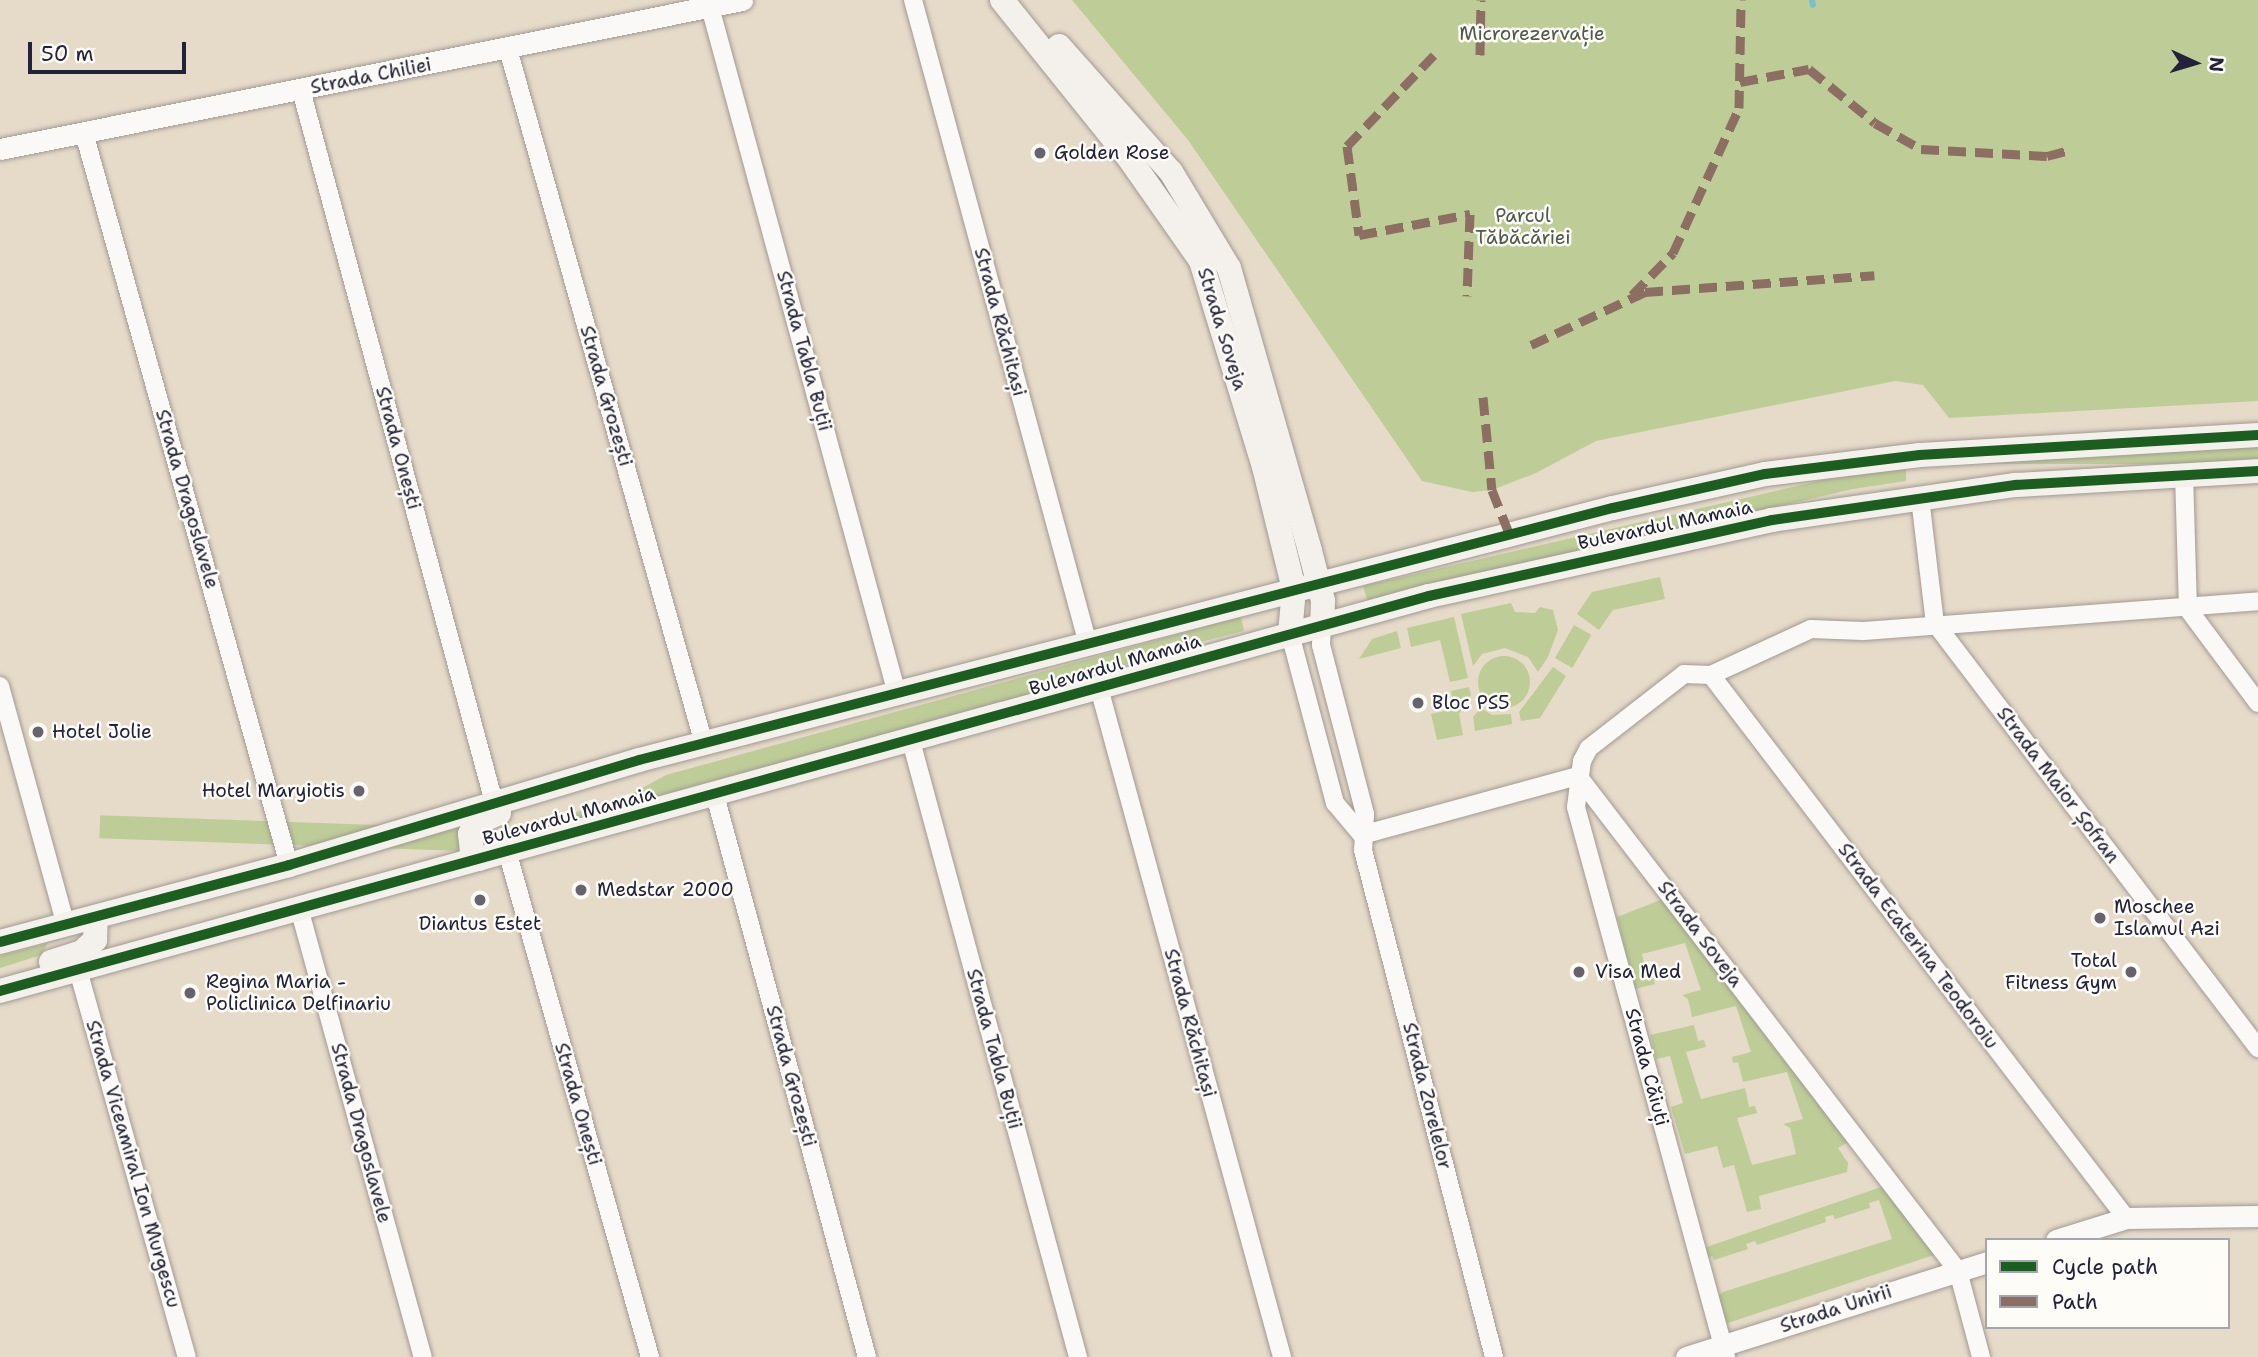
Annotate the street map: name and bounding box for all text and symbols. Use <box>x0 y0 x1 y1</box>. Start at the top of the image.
park label: Microrezervație <box>1459 23 1605 45</box>
scale bar <box>32 28 189 72</box>
north arrow <box>2160 28 2230 98</box>
text: 50 m <box>41 40 94 68</box>
street label: Strada Chiliei <box>308 53 434 99</box>
text: N <box>2203 56 2229 73</box>
place label: Golden Rose <box>1054 142 1170 164</box>
marker: Golden Rose <box>1032 145 1048 161</box>
park label: Parcul Tăbăcăriei <box>1475 205 1571 249</box>
street label: Strada Răchitași <box>969 245 1031 399</box>
street label: Strada Soveja <box>1193 265 1251 393</box>
street label: Strada Tabla Buții <box>772 268 836 434</box>
street label: Strada Grozești <box>575 323 637 469</box>
street label: Strada Onești <box>371 384 425 512</box>
street label: Strada Dragoslavele <box>150 407 224 591</box>
street label: Bulevardul Mamaia <box>1576 495 1754 555</box>
street label: Bulevardul Mamaia <box>1026 630 1204 700</box>
place label: Bloc PS5 <box>1432 692 1510 714</box>
marker: Bloc PS5 <box>1410 695 1426 711</box>
street label: Strada Maior Șofran <box>1992 702 2124 868</box>
place label: Hotel Jolie <box>52 721 152 743</box>
marker: Hotel Jolie <box>30 724 46 740</box>
place label: Hotel Maryiotis <box>202 780 345 802</box>
street label: Bulevardul Mamaia <box>480 782 658 850</box>
marker: Hotel Maryiotis <box>351 783 367 799</box>
street label: Strada Ecaterina Teodoroiu <box>1833 839 2003 1053</box>
street label: Strada Soveja <box>1653 876 1747 992</box>
place label: Medstar 2000 <box>597 879 734 901</box>
marker: Medstar 2000 <box>571 880 591 900</box>
marker: Diantus Estet <box>470 890 490 910</box>
place label: Moschee Islamul Azi <box>2114 896 2220 940</box>
marker: Moschee Islamul Azi <box>2092 910 2108 926</box>
place label: Diantus Estet <box>419 913 541 935</box>
street label: Strada Răchitași <box>1159 946 1221 1100</box>
place label: Total Fitness Gym <box>2005 950 2117 994</box>
place label: Visa Med <box>1595 961 1681 983</box>
marker: Visa Med <box>1569 962 1589 982</box>
marker: Total Fitness Gym <box>2123 964 2139 980</box>
street label: Strada Tabla Buții <box>962 966 1026 1132</box>
place label: Regina Maria - Policlinica Delfinariu <box>206 971 391 1015</box>
marker: Regina Maria - Policlinica Delfinariu <box>180 983 200 1003</box>
street label: Strada Grozești <box>761 1003 821 1149</box>
street label: Strada Căiuți <box>1620 1006 1674 1128</box>
street label: Strada Viceamiral Ion Murgescu <box>81 1018 185 1310</box>
street label: Strada Zorelelor <box>1398 1020 1456 1172</box>
street label: Strada Dragoslavele <box>326 1040 396 1226</box>
street label: Strada Onești <box>550 1040 606 1168</box>
legend <box>1985 1238 2230 1329</box>
text: Cycle path <box>2052 1253 2158 1281</box>
street label: Strada Unirii <box>1777 1280 1895 1338</box>
text: Path <box>2052 1288 2098 1316</box>

